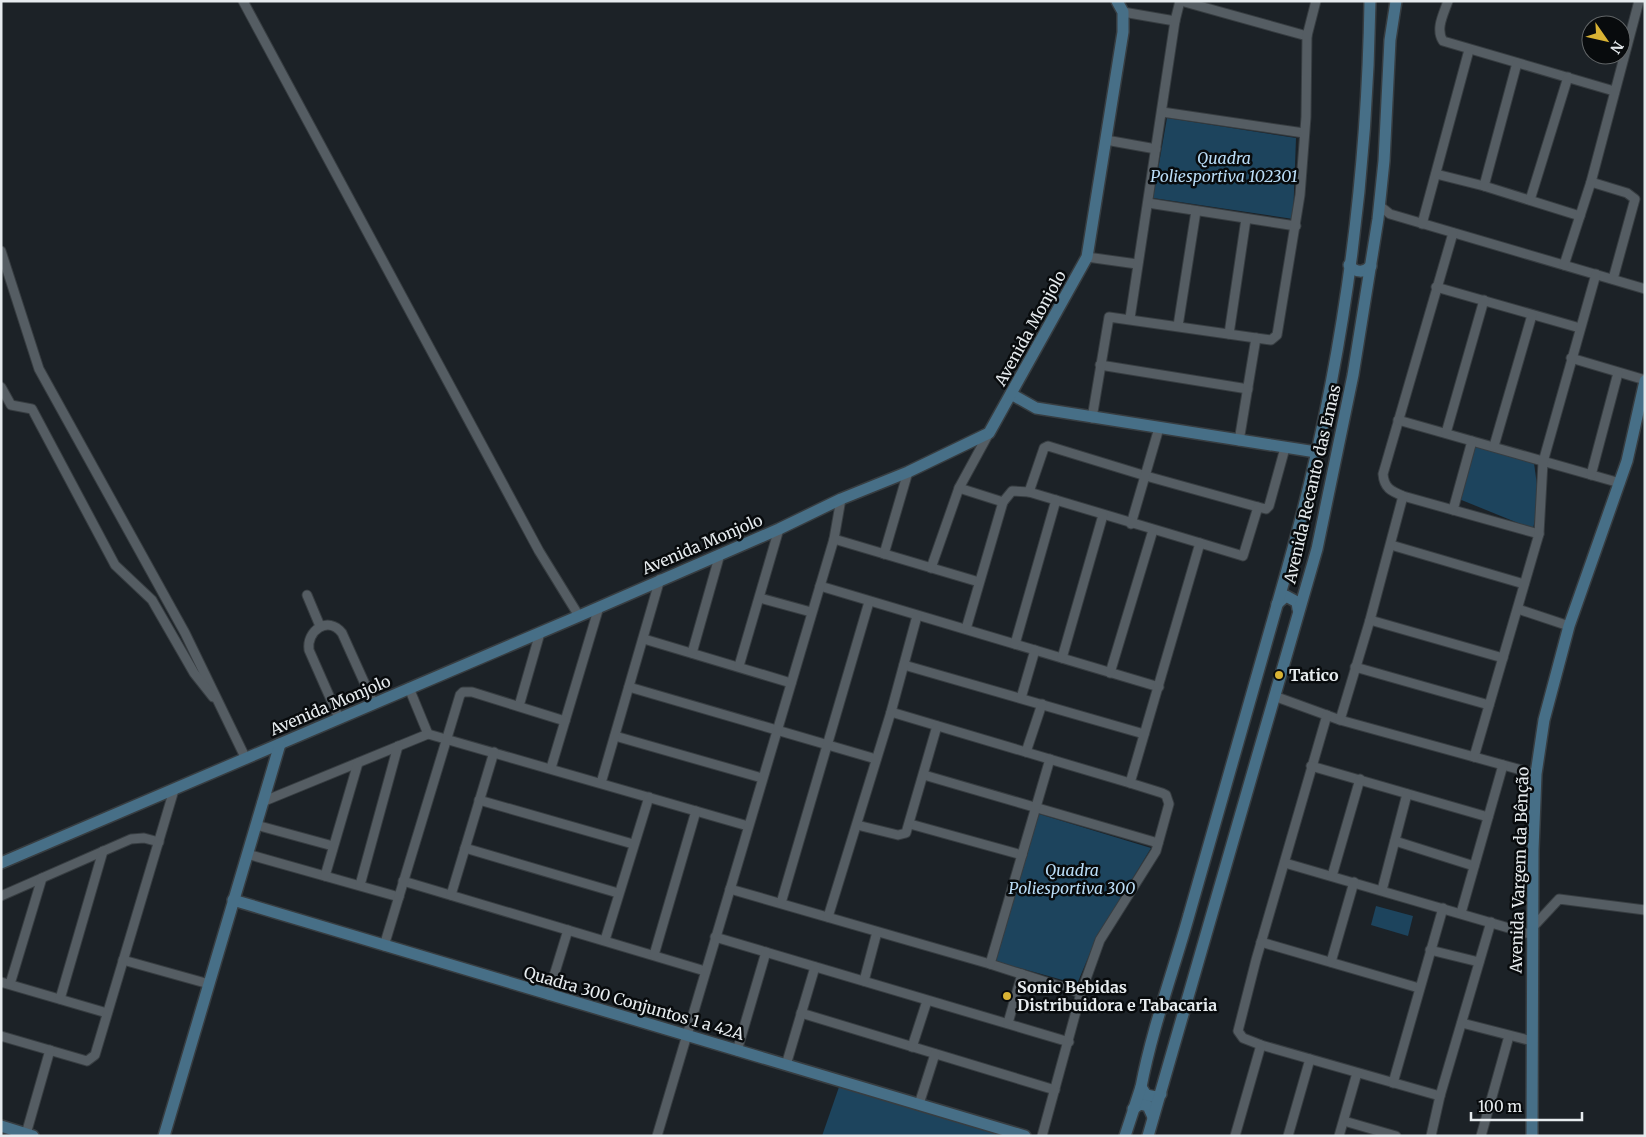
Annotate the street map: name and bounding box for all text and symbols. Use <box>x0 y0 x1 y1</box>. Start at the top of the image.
north arrow <box>1581 15 1631 65</box>
text: N <box>1606 38 1627 57</box>
park label: Quadra Poliesportiva 102301 <box>1150 148 1298 186</box>
street label: Avenida Monjolo <box>989 267 1070 390</box>
street label: Avenida Recanto das Emas <box>1279 382 1345 586</box>
street label: Avenida Monjolo <box>638 510 765 579</box>
place label: Tatico <box>1289 665 1339 685</box>
marker: Tatico <box>1273 669 1285 681</box>
street label: Avenida Monjolo <box>266 671 393 740</box>
street label: Avenida Vargem da Bênção <box>1505 766 1533 975</box>
park label: Quadra Poliesportiva 300 <box>1009 860 1135 898</box>
street label: Quadra 300 Conjuntos 1 a 42A <box>522 962 747 1044</box>
place label: Sonic Bebidas Distribuidora e Tabacaria <box>1017 977 1217 1015</box>
marker: Sonic Bebidas Distribuidora e Tabacaria <box>1001 990 1013 1002</box>
scale bar <box>1471 1090 1582 1122</box>
text: 100 m <box>1478 1097 1522 1116</box>

